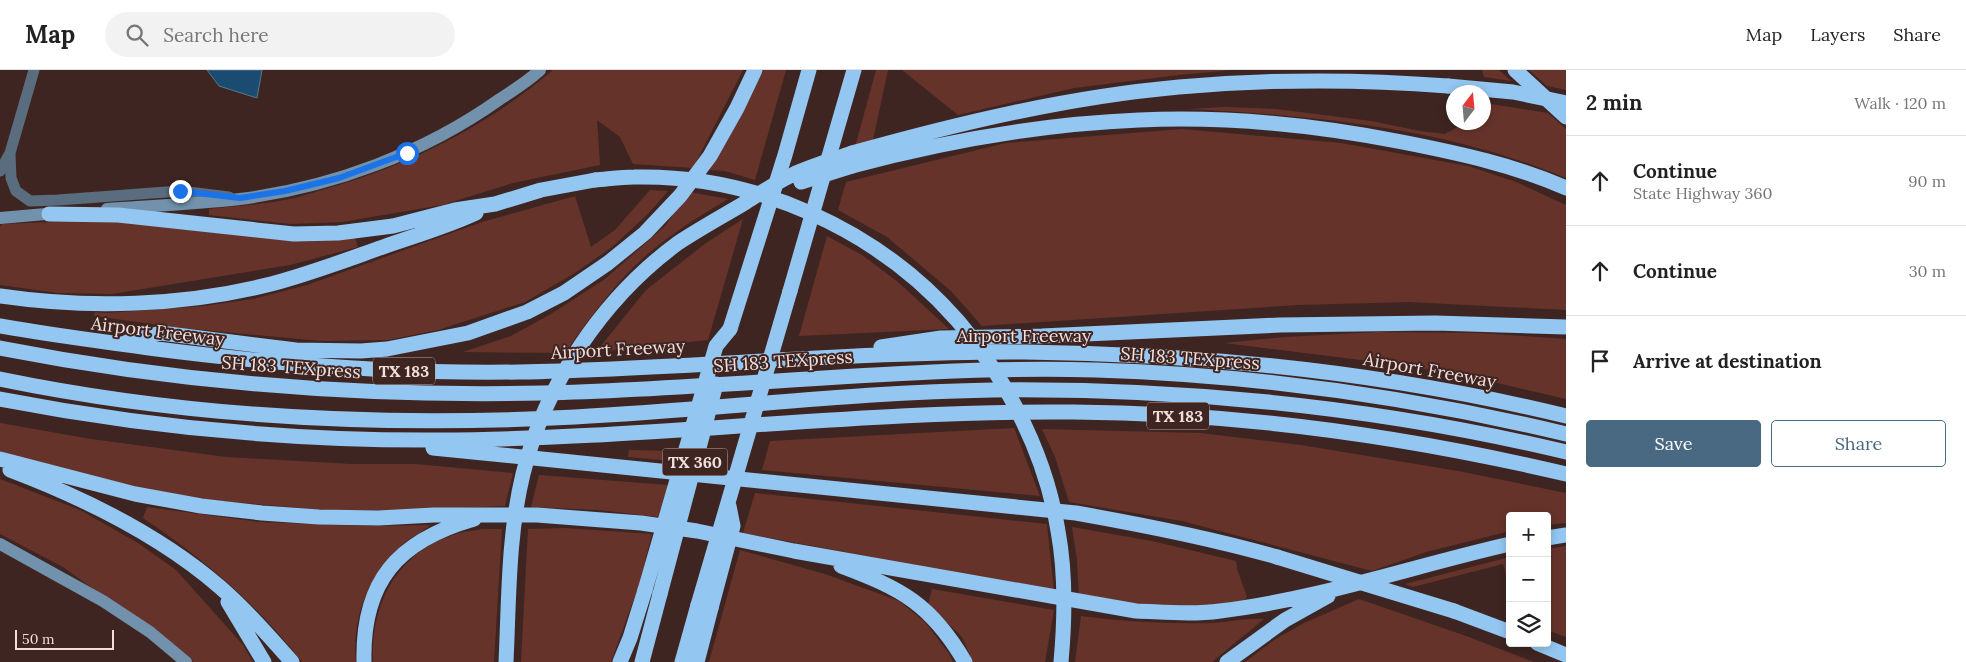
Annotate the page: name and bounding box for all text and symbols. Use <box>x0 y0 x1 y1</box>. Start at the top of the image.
search box <box>105 12 455 57</box>
text: Map <box>25 19 75 50</box>
icon: search <box>123 21 151 49</box>
text: Search here <box>163 23 269 47</box>
text: Map <box>1746 23 1782 46</box>
text: Layers <box>1810 23 1865 46</box>
text: Share <box>1893 23 1941 46</box>
north arrow <box>1446 85 1491 130</box>
text: 2 min <box>1586 89 1642 116</box>
text: Walk · 120 m <box>1854 93 1946 113</box>
route start <box>396 142 419 165</box>
text: Continue <box>1633 159 1717 183</box>
icon: ahead <box>1586 167 1614 195</box>
text: 90 m <box>1908 171 1946 191</box>
route end <box>169 180 192 203</box>
text: State Highway 360 <box>1633 183 1773 203</box>
icon: ahead <box>1586 257 1614 285</box>
text: Continue <box>1633 259 1717 283</box>
text: 30 m <box>1909 261 1946 281</box>
street label: Airport Freeway <box>89 311 227 351</box>
street label: Airport Freeway <box>956 324 1092 347</box>
street label: Airport Freeway <box>549 334 686 364</box>
street label: SH 183 TEXpress <box>1120 342 1260 374</box>
street label: SH 183 TEXpress <box>713 345 853 377</box>
street label: Airport Freeway <box>1361 347 1499 393</box>
icon: arrive <box>1586 347 1614 375</box>
text: Arrive at destination <box>1633 349 1822 373</box>
street label: SH 183 TEXpress <box>221 351 361 383</box>
road number: TX 183 <box>373 358 435 384</box>
road number: TX 183 <box>1147 402 1209 430</box>
button: Save <box>1586 420 1761 467</box>
button: Share <box>1771 420 1946 467</box>
road number: TX 360 <box>662 448 728 476</box>
map controls <box>1506 512 1551 647</box>
button: + <box>1506 512 1551 557</box>
button: − <box>1506 557 1551 602</box>
button: layers <box>1506 602 1551 647</box>
scale bar <box>15 627 114 650</box>
text: 50 m <box>22 630 55 648</box>

